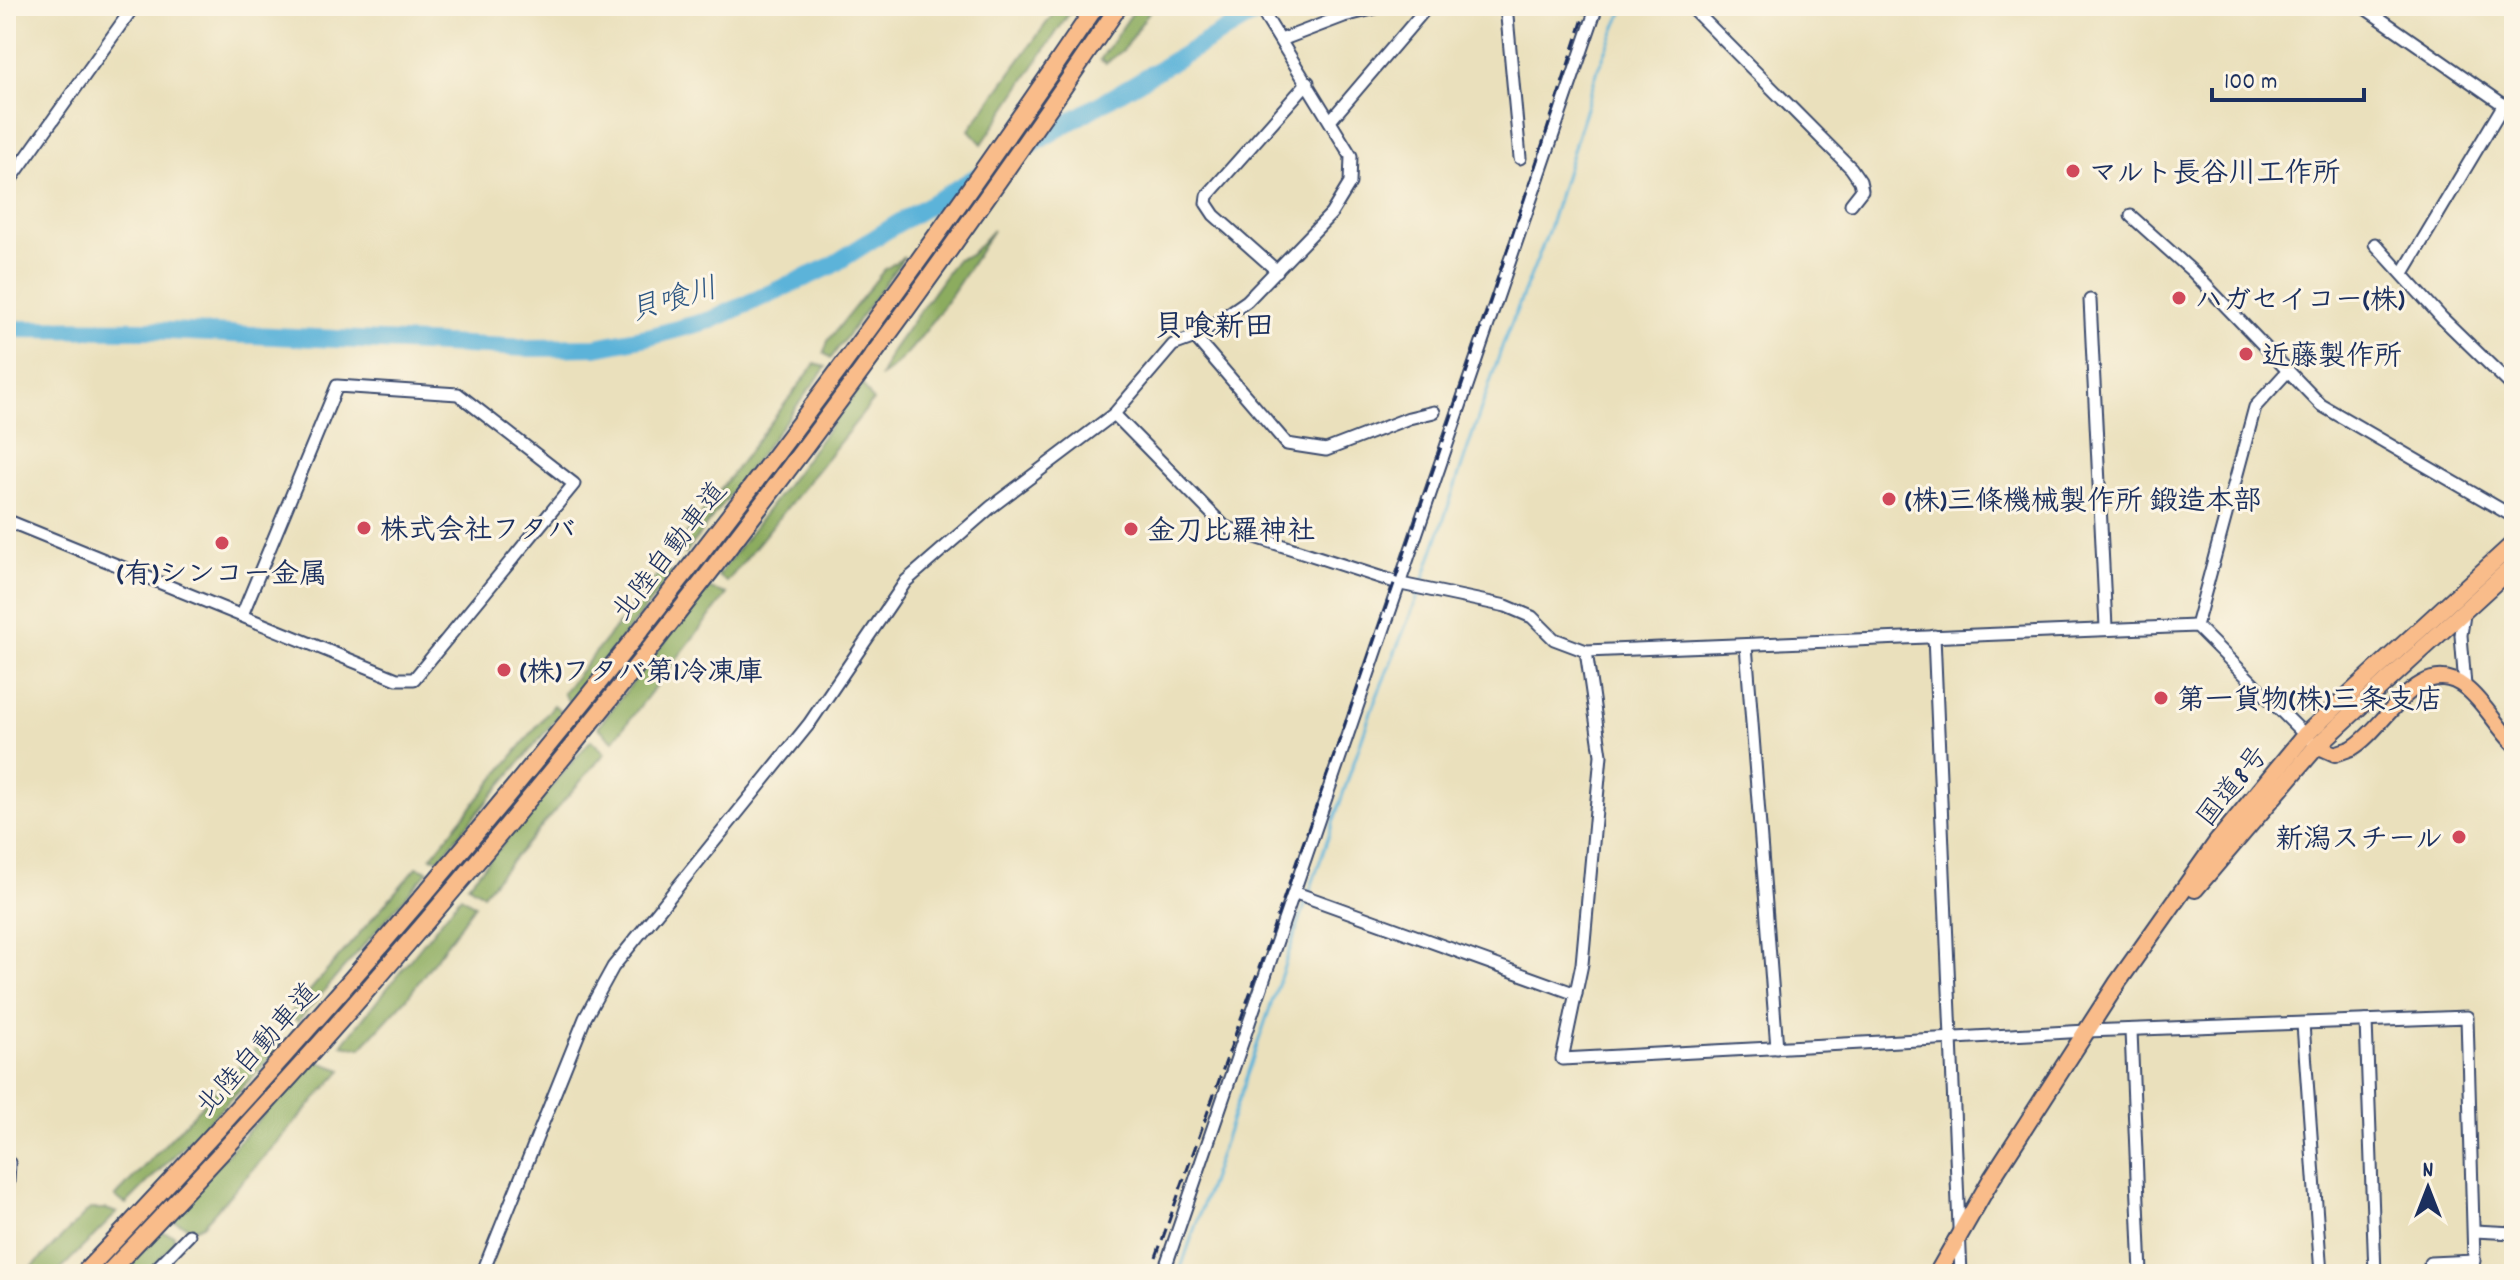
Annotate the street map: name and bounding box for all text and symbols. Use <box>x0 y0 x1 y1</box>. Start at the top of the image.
scale bar <box>2212 52 2364 102</box>
text: 100 m <box>2224 66 2277 100</box>
place label: マルト長谷川工作所 <box>2089 156 2340 196</box>
marker: マルト長谷川工作所 <box>2064 162 2082 180</box>
water label: 貝喰川 <box>625 269 723 335</box>
place label: ハガセイコー(株) <box>2195 283 2405 323</box>
marker: ハガセイコー(株) <box>2170 289 2188 307</box>
district label: 貝喰新田 <box>1154 308 1274 351</box>
place label: 近藤製作所 <box>2262 339 2402 379</box>
marker: 近藤製作所 <box>2237 345 2255 363</box>
street label: 北陸自動車道 <box>604 475 739 632</box>
place label: (株)三條機械製作所 鍛造本部 <box>1905 484 2261 524</box>
marker: (株)三條機械製作所 鍛造本部 <box>1880 490 1898 508</box>
place label: 株式会社フタバ <box>380 513 575 553</box>
place label: 金刀比羅神社 <box>1147 514 1315 554</box>
marker: 株式会社フタバ <box>355 519 373 537</box>
marker: 金刀比羅神社 <box>1122 520 1140 538</box>
marker: (有)シンコー金属 <box>213 534 231 552</box>
place label: (有)シンコー金属 <box>117 557 327 597</box>
place label: (株)フタバ第1冷凍庫 <box>520 655 764 695</box>
marker: (株)フタバ第1冷凍庫 <box>495 661 513 679</box>
place label: 第一貨物(株)三条支店 <box>2177 683 2443 723</box>
marker: 第一貨物(株)三条支店 <box>2152 689 2170 707</box>
street label: 国道8号 <box>2189 739 2280 838</box>
place label: 新潟スチール <box>2276 822 2443 862</box>
marker: 新潟スチール <box>2450 828 2468 846</box>
street label: 北陸自動車道 <box>189 976 331 1127</box>
north arrow <box>2388 1148 2468 1228</box>
text: N <box>2423 1156 2434 1187</box>

